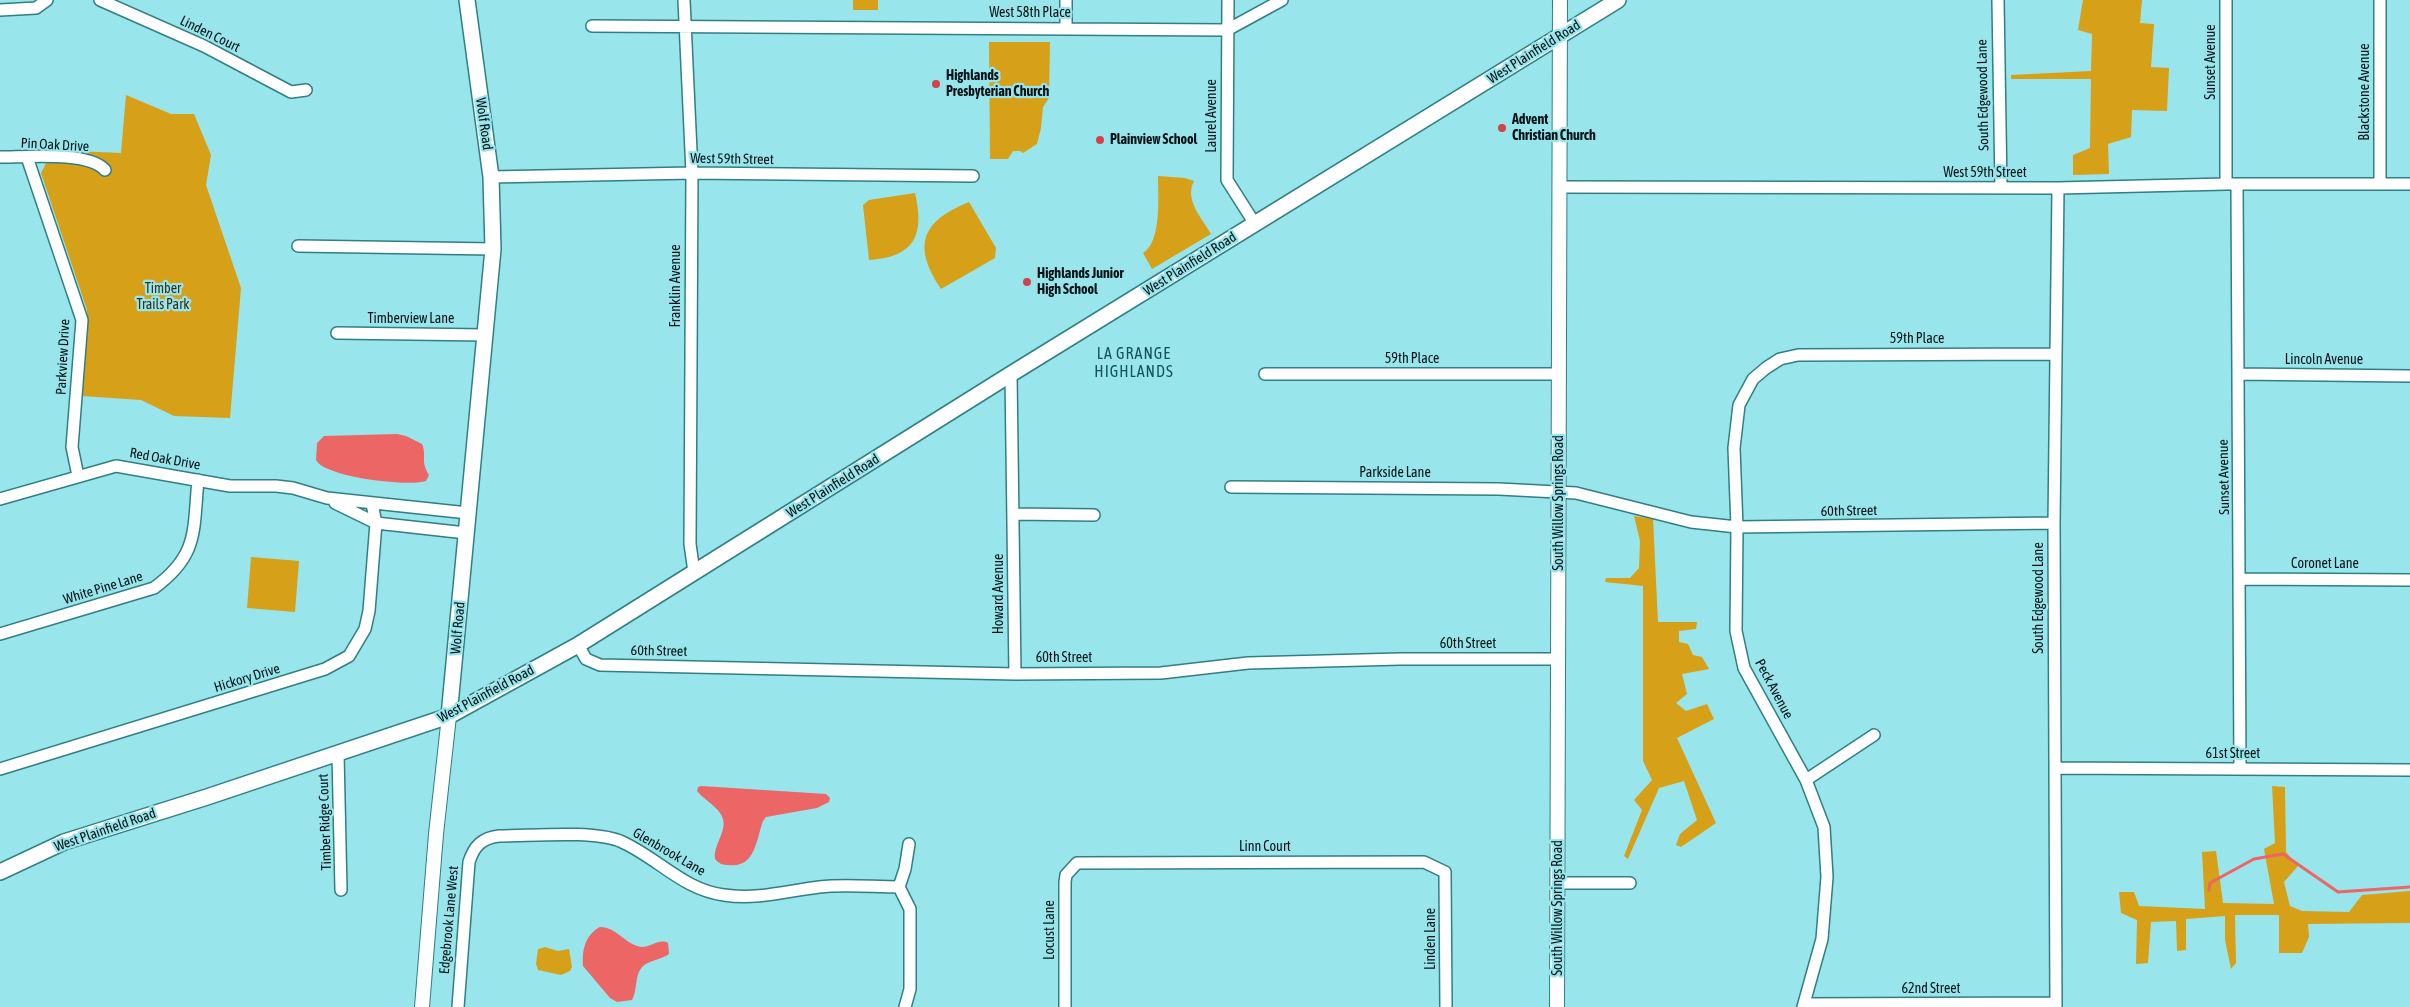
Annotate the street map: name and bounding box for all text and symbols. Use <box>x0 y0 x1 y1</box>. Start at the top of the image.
street label: West 58th Place <box>989 5 1071 21</box>
street label: Linden Court <box>177 12 243 56</box>
street label: West Plainfield Road <box>1484 17 1584 87</box>
street label: Sunset Avenue <box>2203 24 2219 100</box>
street label: South Edgewood Lane <box>1974 39 1992 151</box>
street label: Blackstone Avenue <box>2357 43 2373 141</box>
place label: Highlands Presbyterian Church <box>946 68 1049 100</box>
marker: Highlands Presbyterian Church <box>930 78 942 90</box>
street label: Laurel Avenue <box>1204 79 1220 153</box>
street label: Wolf Road <box>472 97 496 151</box>
place label: Advent Christian Church <box>1512 112 1596 144</box>
marker: Advent Christian Church <box>1496 122 1508 134</box>
place label: Plainview School <box>1110 132 1197 148</box>
marker: Plainview School <box>1094 134 1106 146</box>
street label: Pin Oak Drive <box>20 135 90 155</box>
street label: West 59th Street <box>690 150 774 168</box>
street label: West 59th Street <box>1943 165 2027 181</box>
street label: West Plainfield Road <box>1140 229 1240 299</box>
street label: Franklin Avenue <box>668 244 684 328</box>
place label: Highlands Junior High School <box>1037 266 1124 298</box>
marker: Highlands Junior High School <box>1021 276 1033 288</box>
park label: Timber Trails Park <box>137 281 189 314</box>
street label: Timberview Lane <box>368 311 454 327</box>
street label: Parkview Drive <box>53 319 73 395</box>
street label: 59th Place <box>1890 331 1944 347</box>
district label: LA GRANGE HIGHLANDS <box>1093 344 1175 382</box>
street label: 59th Place <box>1385 351 1439 367</box>
street label: Lincoln Avenue <box>2285 352 2363 368</box>
street label: South Willow Springs Road <box>1551 435 1567 571</box>
street label: Sunset Avenue <box>2215 439 2233 515</box>
street label: Red Oak Drive <box>128 444 202 474</box>
street label: West Plainfield Road <box>783 451 883 521</box>
street label: Parkside Lane <box>1359 465 1431 481</box>
street label: 60th Street <box>1821 502 1877 520</box>
street label: South Edgewood Lane <box>2031 542 2047 654</box>
street label: Howard Avenue <box>991 554 1007 634</box>
street label: Coronet Lane <box>2291 556 2359 572</box>
street label: White Pine Lane <box>61 568 145 608</box>
street label: Wolf Road <box>447 601 469 655</box>
street label: 60th Street <box>1440 636 1496 652</box>
street label: 60th Street <box>631 642 687 660</box>
street label: 60th Street <box>1036 650 1092 666</box>
street label: Peck Avenue <box>1751 656 1797 722</box>
street label: Hickory Drive <box>212 660 282 696</box>
street label: West Plainfield Road <box>435 662 537 726</box>
street label: 61st Street <box>2206 746 2260 762</box>
street label: Timber Ridge Court <box>315 773 335 871</box>
street label: West Plainfield Road <box>52 805 158 855</box>
street label: Glenbrook Lane <box>630 824 708 880</box>
street label: Linn Court <box>1239 839 1291 855</box>
street label: South Willow Springs Road <box>1550 840 1566 976</box>
street label: Edgebrook Lane West <box>436 865 462 975</box>
street label: Locust Lane <box>1042 900 1058 960</box>
street label: Linden Lane <box>1423 908 1439 970</box>
street label: 62nd Street <box>1901 981 1961 997</box>

